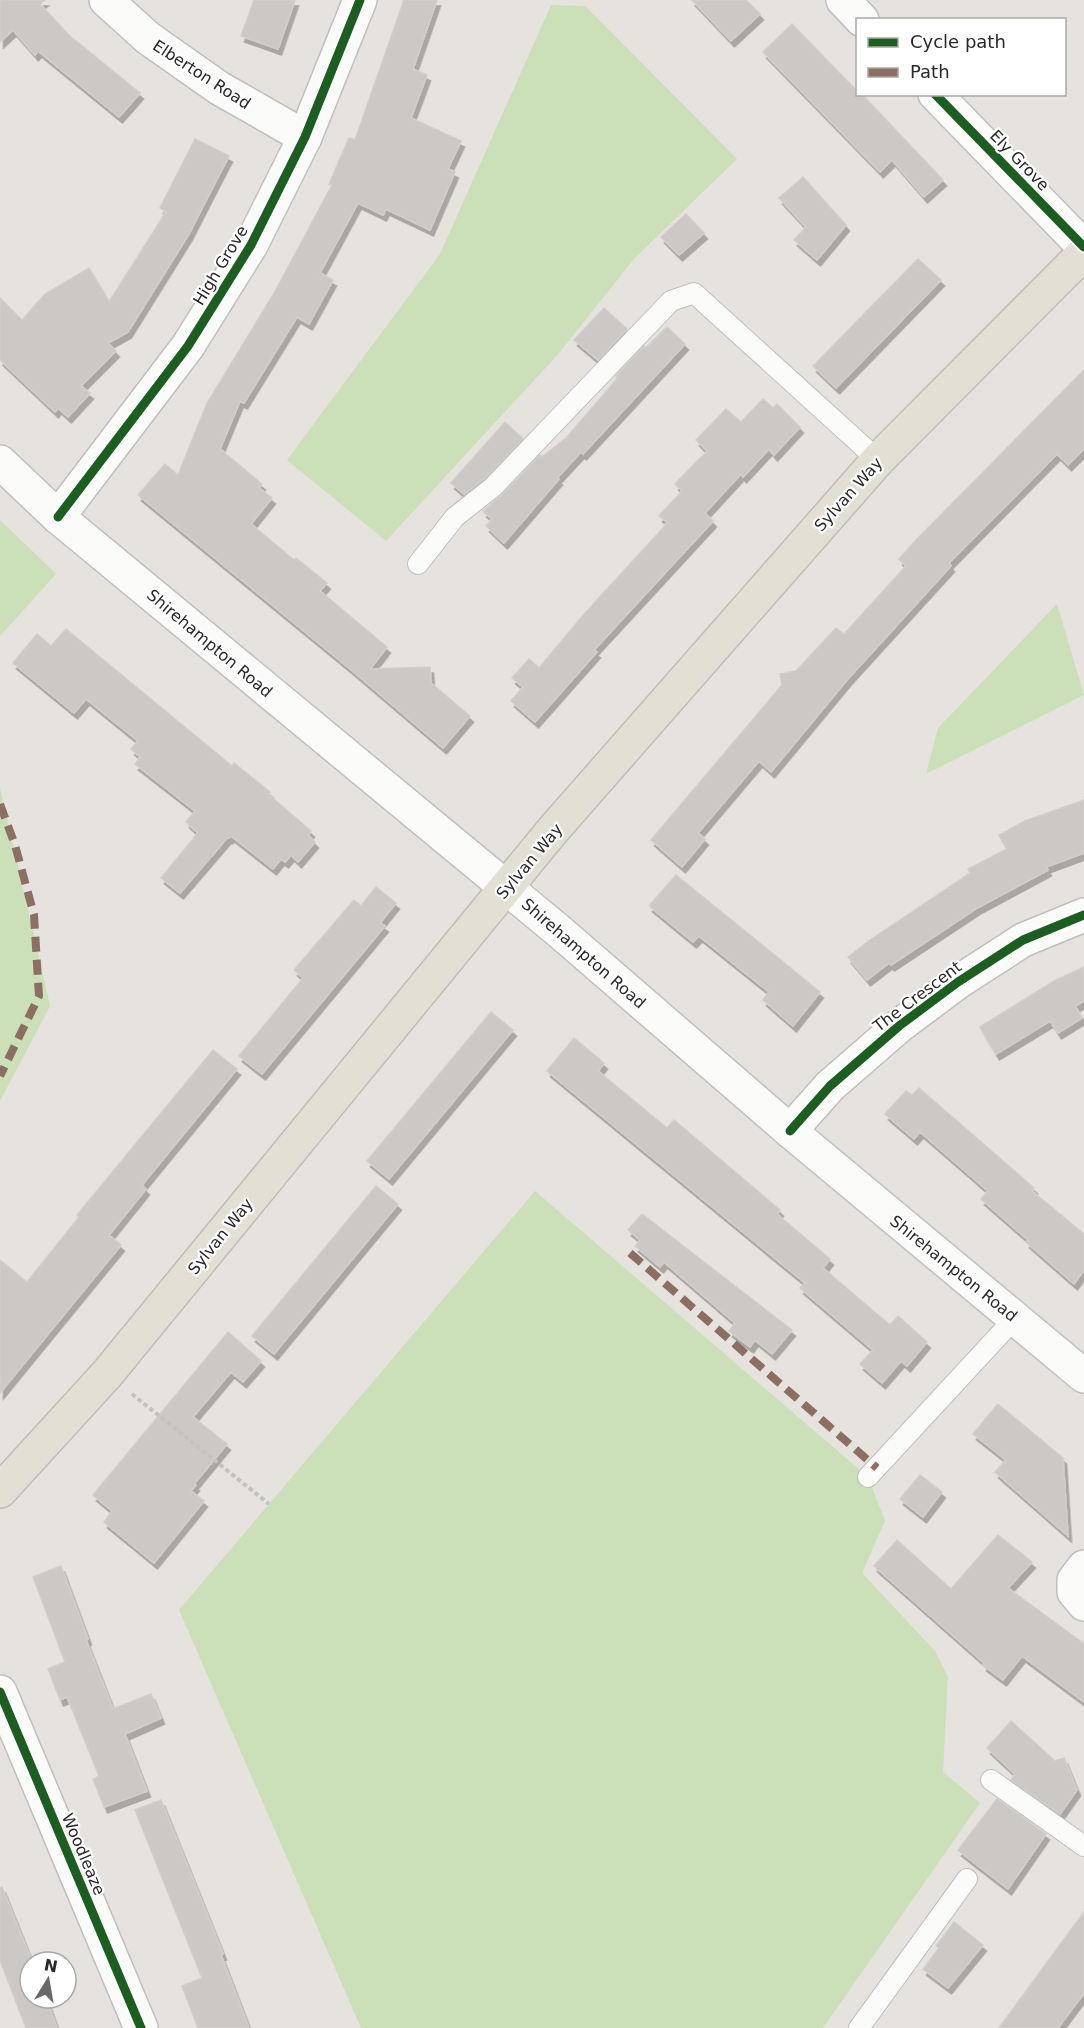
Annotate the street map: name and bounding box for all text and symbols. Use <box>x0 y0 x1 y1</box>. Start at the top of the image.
legend <box>856 18 1066 96</box>
text: Cycle path <box>910 31 1006 52</box>
street label: Elberton Road <box>149 36 254 113</box>
text: Path <box>910 61 950 82</box>
street label: Ely Grove <box>986 126 1053 195</box>
street label: High Grove <box>189 222 252 309</box>
street label: Sylvan Way <box>810 454 886 535</box>
street label: Shirehampton Road <box>143 585 276 701</box>
street label: Sylvan Way <box>492 820 566 903</box>
street label: Shirehampton Road <box>518 894 650 1012</box>
street label: The Crescent <box>869 957 965 1036</box>
street label: Sylvan Way <box>184 1194 257 1278</box>
street label: Shirehampton Road <box>886 1211 1021 1325</box>
street label: Woodleaze <box>58 1810 109 1898</box>
north arrow <box>18 1950 78 2010</box>
text: N <box>42 1955 59 1976</box>

